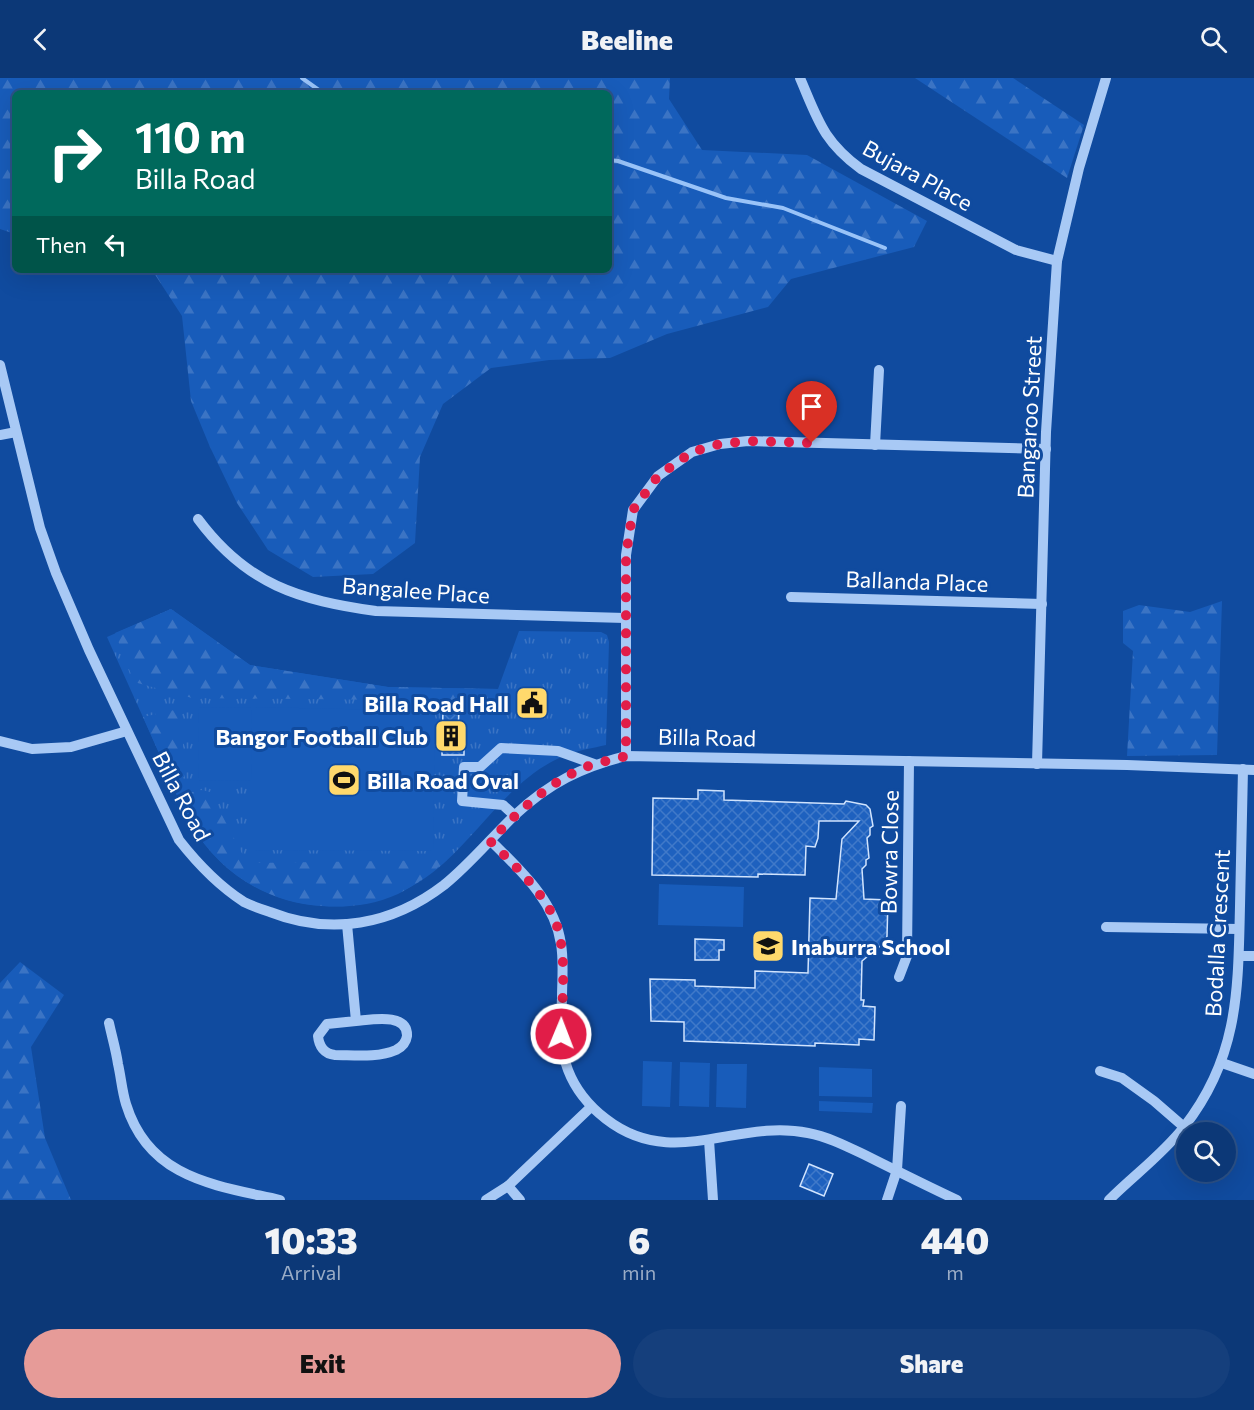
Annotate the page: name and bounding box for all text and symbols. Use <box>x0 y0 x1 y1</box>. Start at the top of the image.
icon: back <box>24 23 57 56</box>
text: Beeline <box>581 23 673 56</box>
icon: search <box>1197 23 1230 56</box>
text: 110 m <box>135 110 246 162</box>
icon: right <box>36 114 114 192</box>
street label: Bujara Place <box>858 134 978 216</box>
text: Billa Road <box>135 162 255 195</box>
icon: left <box>99 228 132 261</box>
text: Then <box>36 231 87 258</box>
street label: Bangaroo Street <box>1011 335 1047 499</box>
pin <box>786 381 837 443</box>
icon: arrive <box>795 390 828 423</box>
street label: Ballanda Place <box>845 565 989 597</box>
street label: Bangalee Place <box>341 571 491 609</box>
public building icon: Billa Road Hall <box>514 685 550 721</box>
place label: Billa Road Hall <box>364 690 509 717</box>
building icon: Bangor Football Club <box>433 718 469 754</box>
place label: Bangor Football Club <box>215 723 428 750</box>
street label: Billa Road <box>658 723 756 751</box>
street label: Billa Road <box>147 746 217 846</box>
sports icon: Billa Road Oval <box>326 762 362 798</box>
place label: Billa Road Oval <box>367 767 519 794</box>
street label: Bowra Close <box>874 790 904 914</box>
street label: Bodalla Crescent <box>1199 849 1235 1017</box>
school or university icon: Inaburra School <box>750 928 786 964</box>
place label: Inaburra School <box>791 933 950 960</box>
position arrow <box>529 1002 593 1066</box>
map controls <box>1176 1122 1236 1182</box>
button: search <box>1176 1122 1236 1182</box>
text: 10:33 <box>264 1217 358 1261</box>
text: 6 <box>628 1217 650 1261</box>
text: 440 <box>921 1217 990 1261</box>
text: Arrival <box>281 1260 341 1284</box>
text: min <box>622 1260 656 1284</box>
text: m <box>946 1260 964 1284</box>
button: Exit <box>24 1329 621 1398</box>
button: Share <box>633 1329 1230 1398</box>

